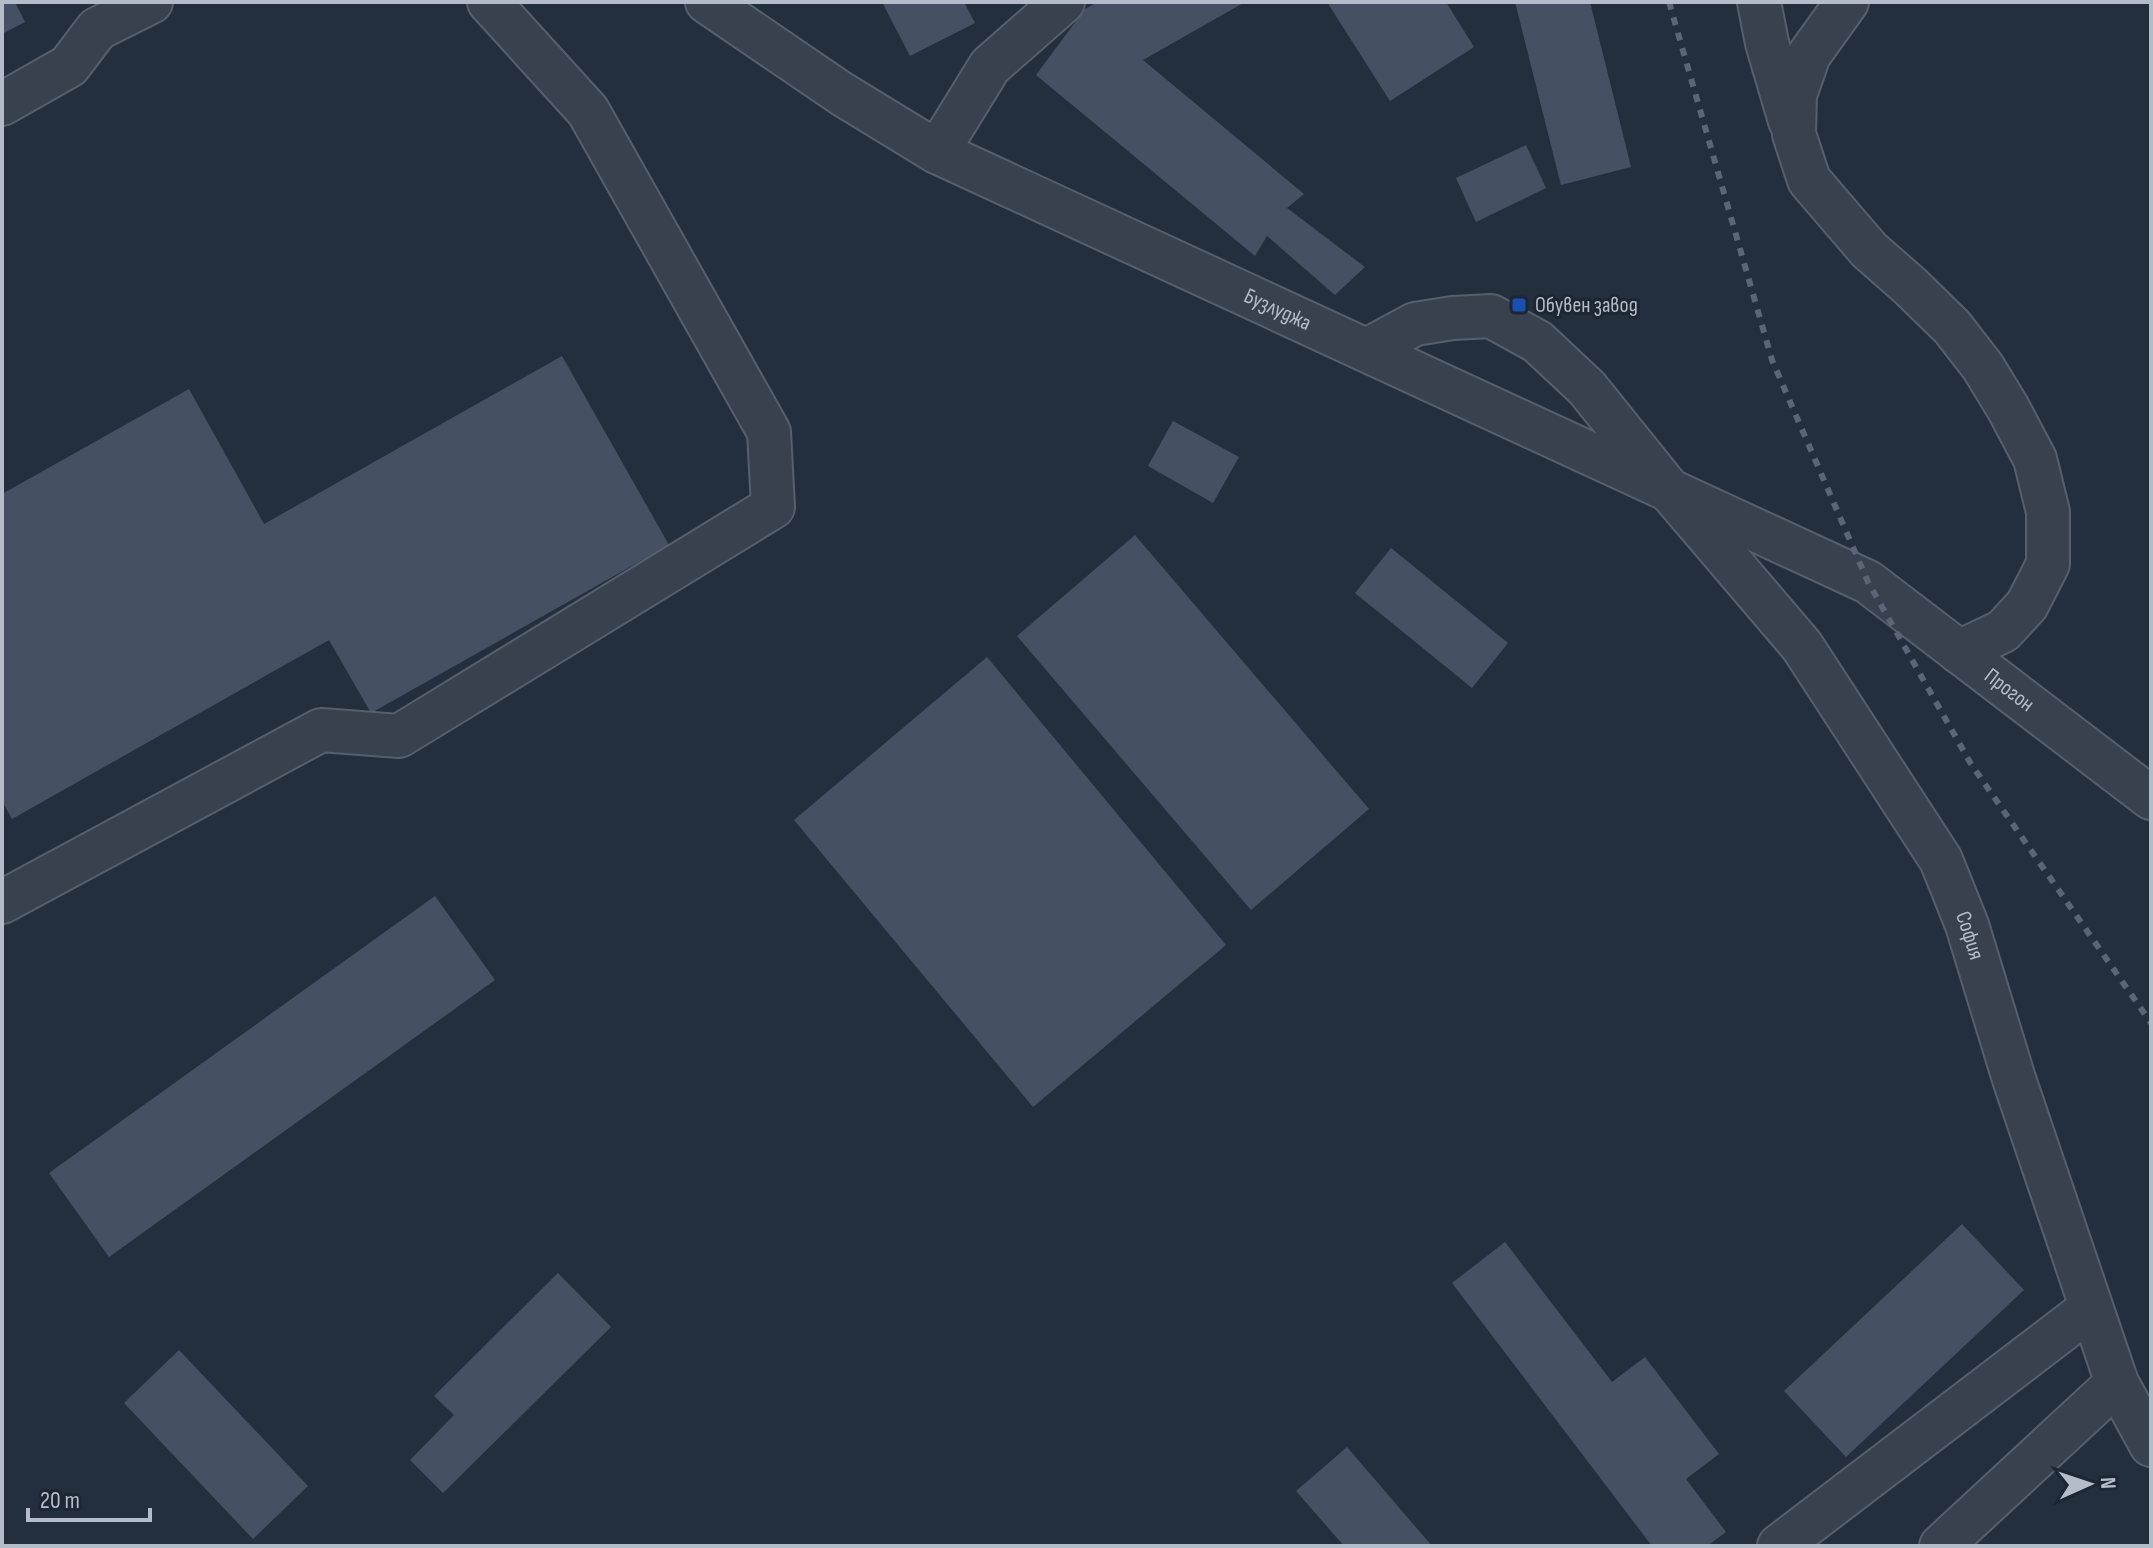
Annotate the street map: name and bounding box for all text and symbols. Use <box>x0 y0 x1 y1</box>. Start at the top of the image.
street label: Бузлуджа <box>1240 282 1316 337</box>
place label: Обувен завод <box>1535 292 1638 319</box>
marker: Обувен завод <box>1510 296 1528 314</box>
street label: Прогон <box>1979 662 2040 718</box>
street label: София <box>1949 907 1990 963</box>
north arrow <box>2049 1444 2129 1524</box>
scale bar <box>28 1472 150 1522</box>
text: N <box>2094 1476 2121 1490</box>
text: 20 m <box>40 1486 80 1515</box>

